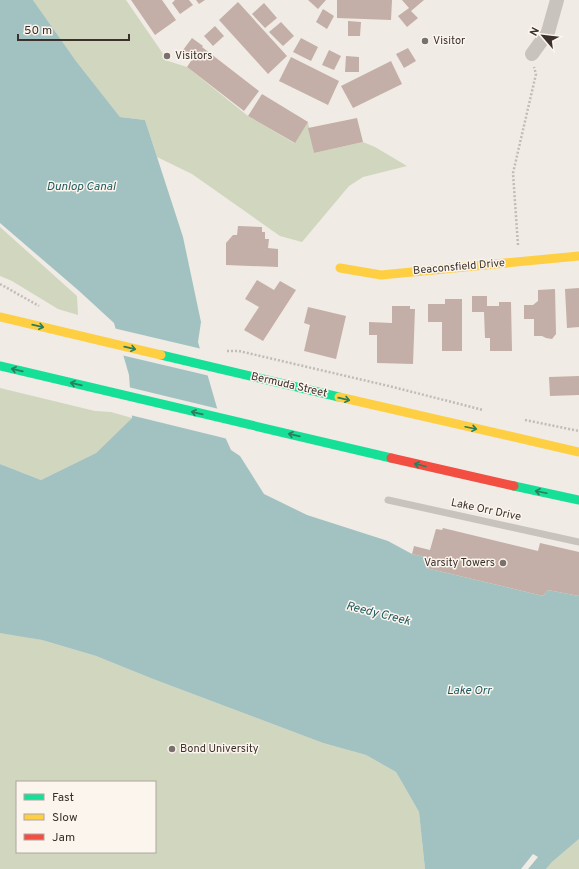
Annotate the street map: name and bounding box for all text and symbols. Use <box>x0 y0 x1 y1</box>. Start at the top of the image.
scale bar <box>18 16 129 42</box>
north arrow <box>523 16 563 56</box>
text: 50 m <box>24 23 52 39</box>
text: N <box>527 25 543 39</box>
place label: Visitor <box>433 34 466 48</box>
marker: Visitor <box>420 36 430 46</box>
place label: Visitors <box>175 49 212 63</box>
marker: Visitors <box>162 51 172 61</box>
water label: Dunlop Canal <box>46 179 116 195</box>
street label: Beaconsfield Drive <box>412 256 506 278</box>
one-way arrow <box>31 322 44 330</box>
one-way arrow <box>123 344 136 352</box>
one-way arrow <box>11 366 24 373</box>
street label: Bermuda Street <box>249 369 329 401</box>
one-way arrow <box>70 380 83 388</box>
one-way arrow <box>338 395 351 403</box>
one-way arrow <box>190 408 203 416</box>
one-way arrow <box>464 425 477 433</box>
one-way arrow <box>288 431 301 439</box>
one-way arrow <box>414 461 427 469</box>
one-way arrow <box>535 488 548 496</box>
street label: Lake Orr Drive <box>450 496 522 524</box>
place label: Varsity Towers <box>424 556 495 570</box>
marker: Varsity Towers <box>498 558 508 568</box>
water label: Reedy Creek <box>344 598 413 630</box>
water label: Lake Orr <box>447 683 493 699</box>
place label: Bond University <box>180 742 259 756</box>
marker: Bond University <box>167 744 177 754</box>
legend <box>16 781 156 853</box>
text: Fast <box>52 790 74 806</box>
text: Slow <box>52 810 78 826</box>
text: Jam <box>52 830 75 846</box>

